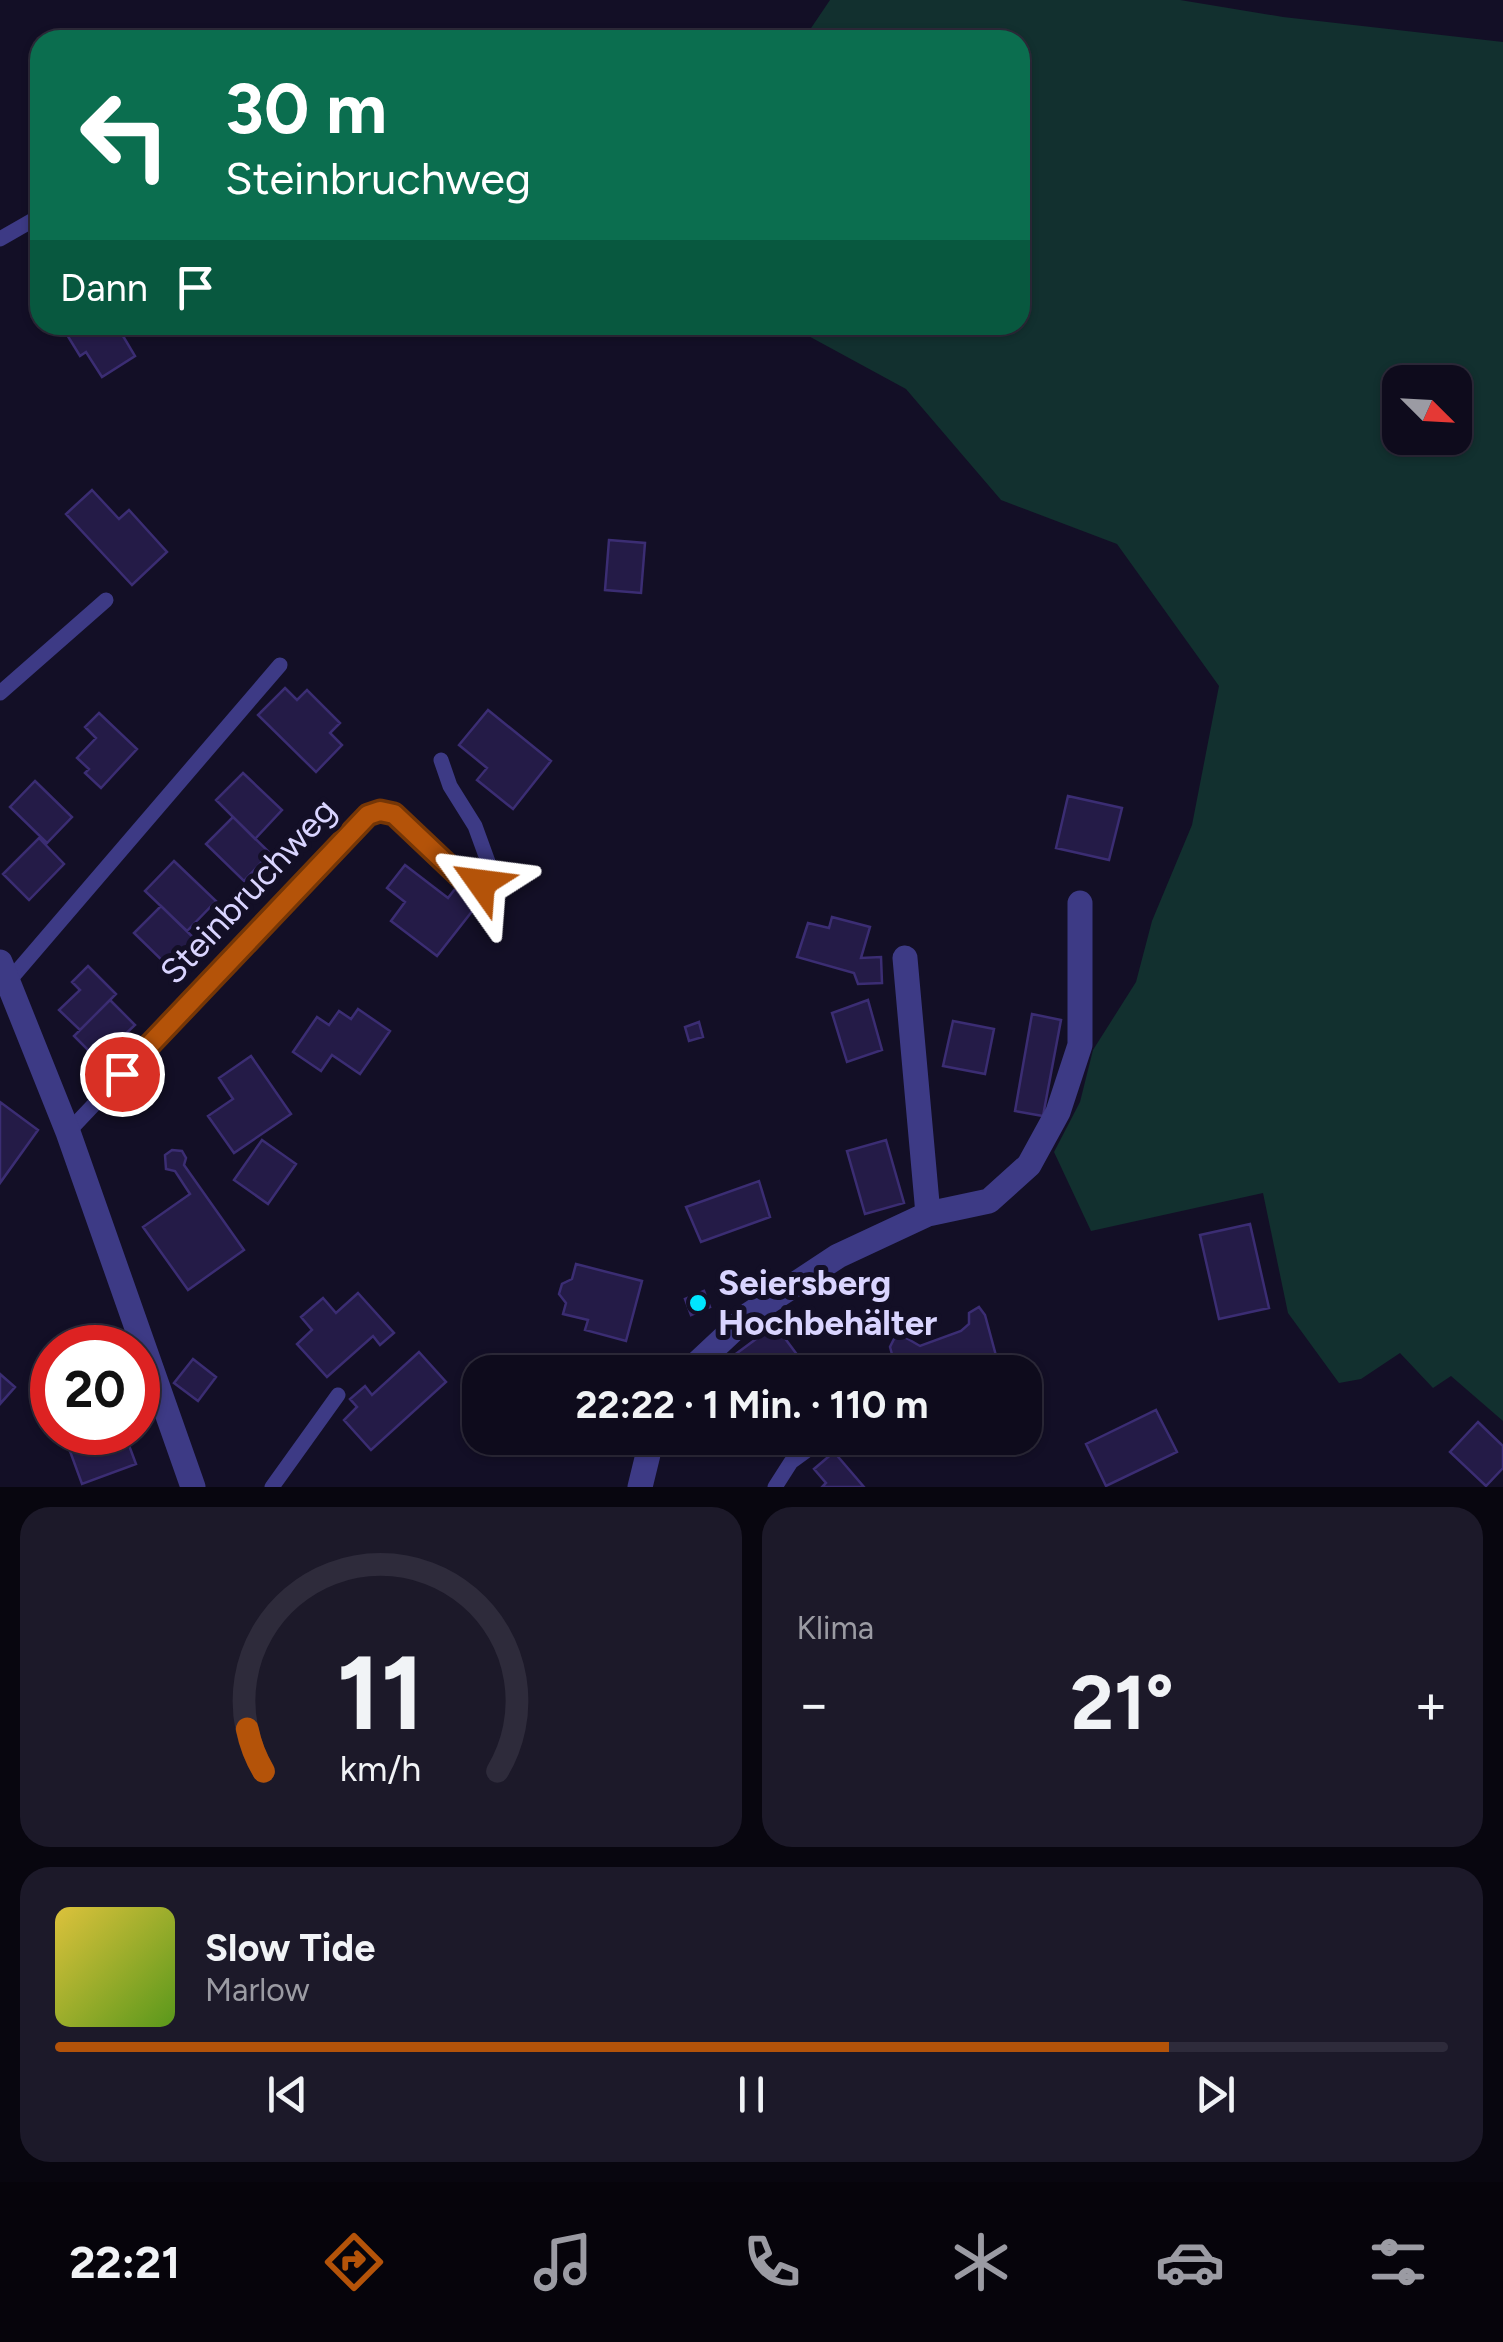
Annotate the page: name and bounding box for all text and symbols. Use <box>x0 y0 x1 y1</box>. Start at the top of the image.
text: 30 m <box>225 66 387 151</box>
icon: left <box>60 70 190 200</box>
text: Steinbruchweg <box>225 151 531 205</box>
icon: arrive <box>168 260 223 315</box>
text: Dann <box>60 265 148 311</box>
north arrow <box>1382 365 1472 455</box>
map controls <box>1382 365 1472 455</box>
street label: Steinbruchweg <box>151 790 345 992</box>
position arrow <box>429 831 533 935</box>
pin <box>80 1032 165 1117</box>
icon: arrive <box>95 1047 150 1102</box>
place label: Seiersberg Hochbehälter <box>718 1262 937 1344</box>
marker: Seiersberg Hochbehälter <box>687 1292 709 1314</box>
speed limit sign: 20 <box>30 1325 160 1455</box>
text: 22:22 · 1 Min. · 110 m <box>576 1382 928 1428</box>
text: Klima <box>797 1609 874 1647</box>
text: 11 <box>337 1630 425 1755</box>
text: 21° <box>1071 1658 1174 1748</box>
text: − <box>797 1671 831 1737</box>
text: + <box>1414 1671 1448 1737</box>
text: km/h <box>340 1747 422 1790</box>
text: Slow Tide <box>205 1925 375 1971</box>
text: Marlow <box>205 1971 309 2009</box>
icon: previous <box>260 2067 315 2122</box>
icon: pause <box>724 2067 779 2122</box>
icon: next <box>1188 2067 1243 2122</box>
icon: directions <box>319 2227 389 2297</box>
icon: music <box>528 2227 598 2297</box>
icon: phone <box>737 2227 807 2297</box>
icon: climate <box>946 2227 1016 2297</box>
icon: car <box>1155 2227 1225 2297</box>
icon: filters <box>1363 2227 1433 2297</box>
text: 22:21 <box>69 2235 180 2289</box>

